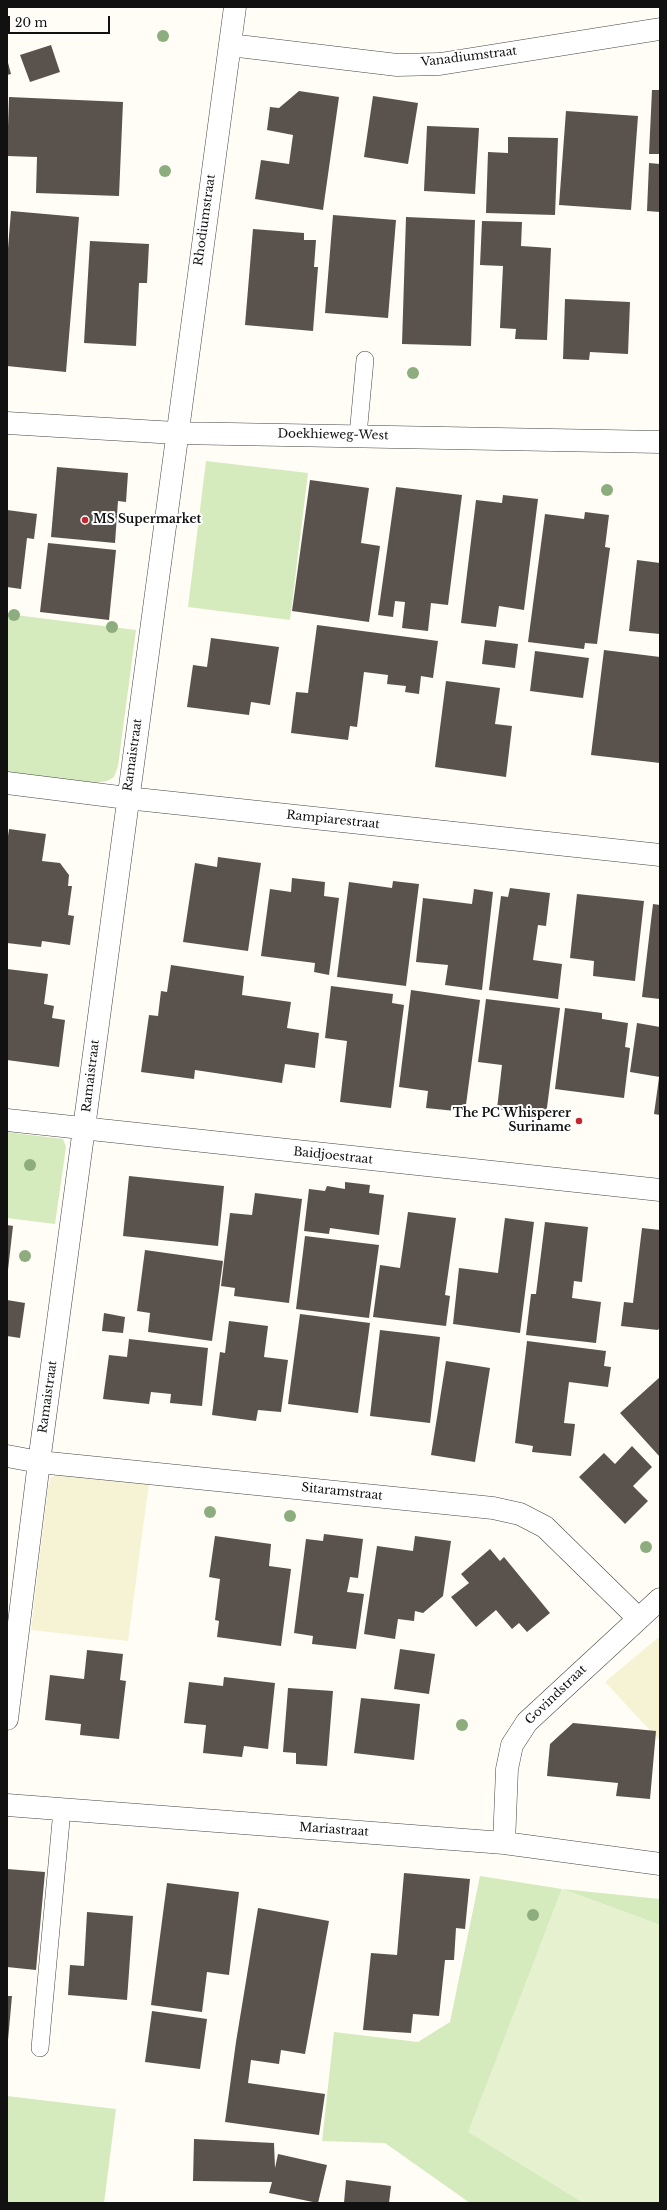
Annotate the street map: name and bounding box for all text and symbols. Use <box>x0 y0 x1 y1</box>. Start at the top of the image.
scale bar <box>10 8 112 34</box>
text: 20 m <box>15 15 47 30</box>
street label: Vanadiumstraat <box>420 44 518 70</box>
street label: Rhodiumstraat <box>191 173 219 267</box>
street label: Doekhieweg-West <box>277 427 389 443</box>
place label: MS Supermarket <box>93 513 201 527</box>
marker: MS Supermarket <box>80 515 90 525</box>
street label: Ramaistraat <box>121 718 145 792</box>
street label: Rampiarestraat <box>286 808 380 832</box>
street label: Ramaistraat <box>79 1039 103 1113</box>
place label: The PC Whisperer Suriname <box>453 1107 571 1135</box>
marker: The PC Whisperer Suriname <box>574 1116 584 1126</box>
street label: Baidjoestraat <box>292 1145 374 1167</box>
street label: Ramaistraat <box>36 1360 60 1434</box>
street label: Sitaramstraat <box>301 1481 383 1503</box>
street label: Govindstraat <box>522 1662 590 1728</box>
street label: Mariastraat <box>299 1820 369 1840</box>

